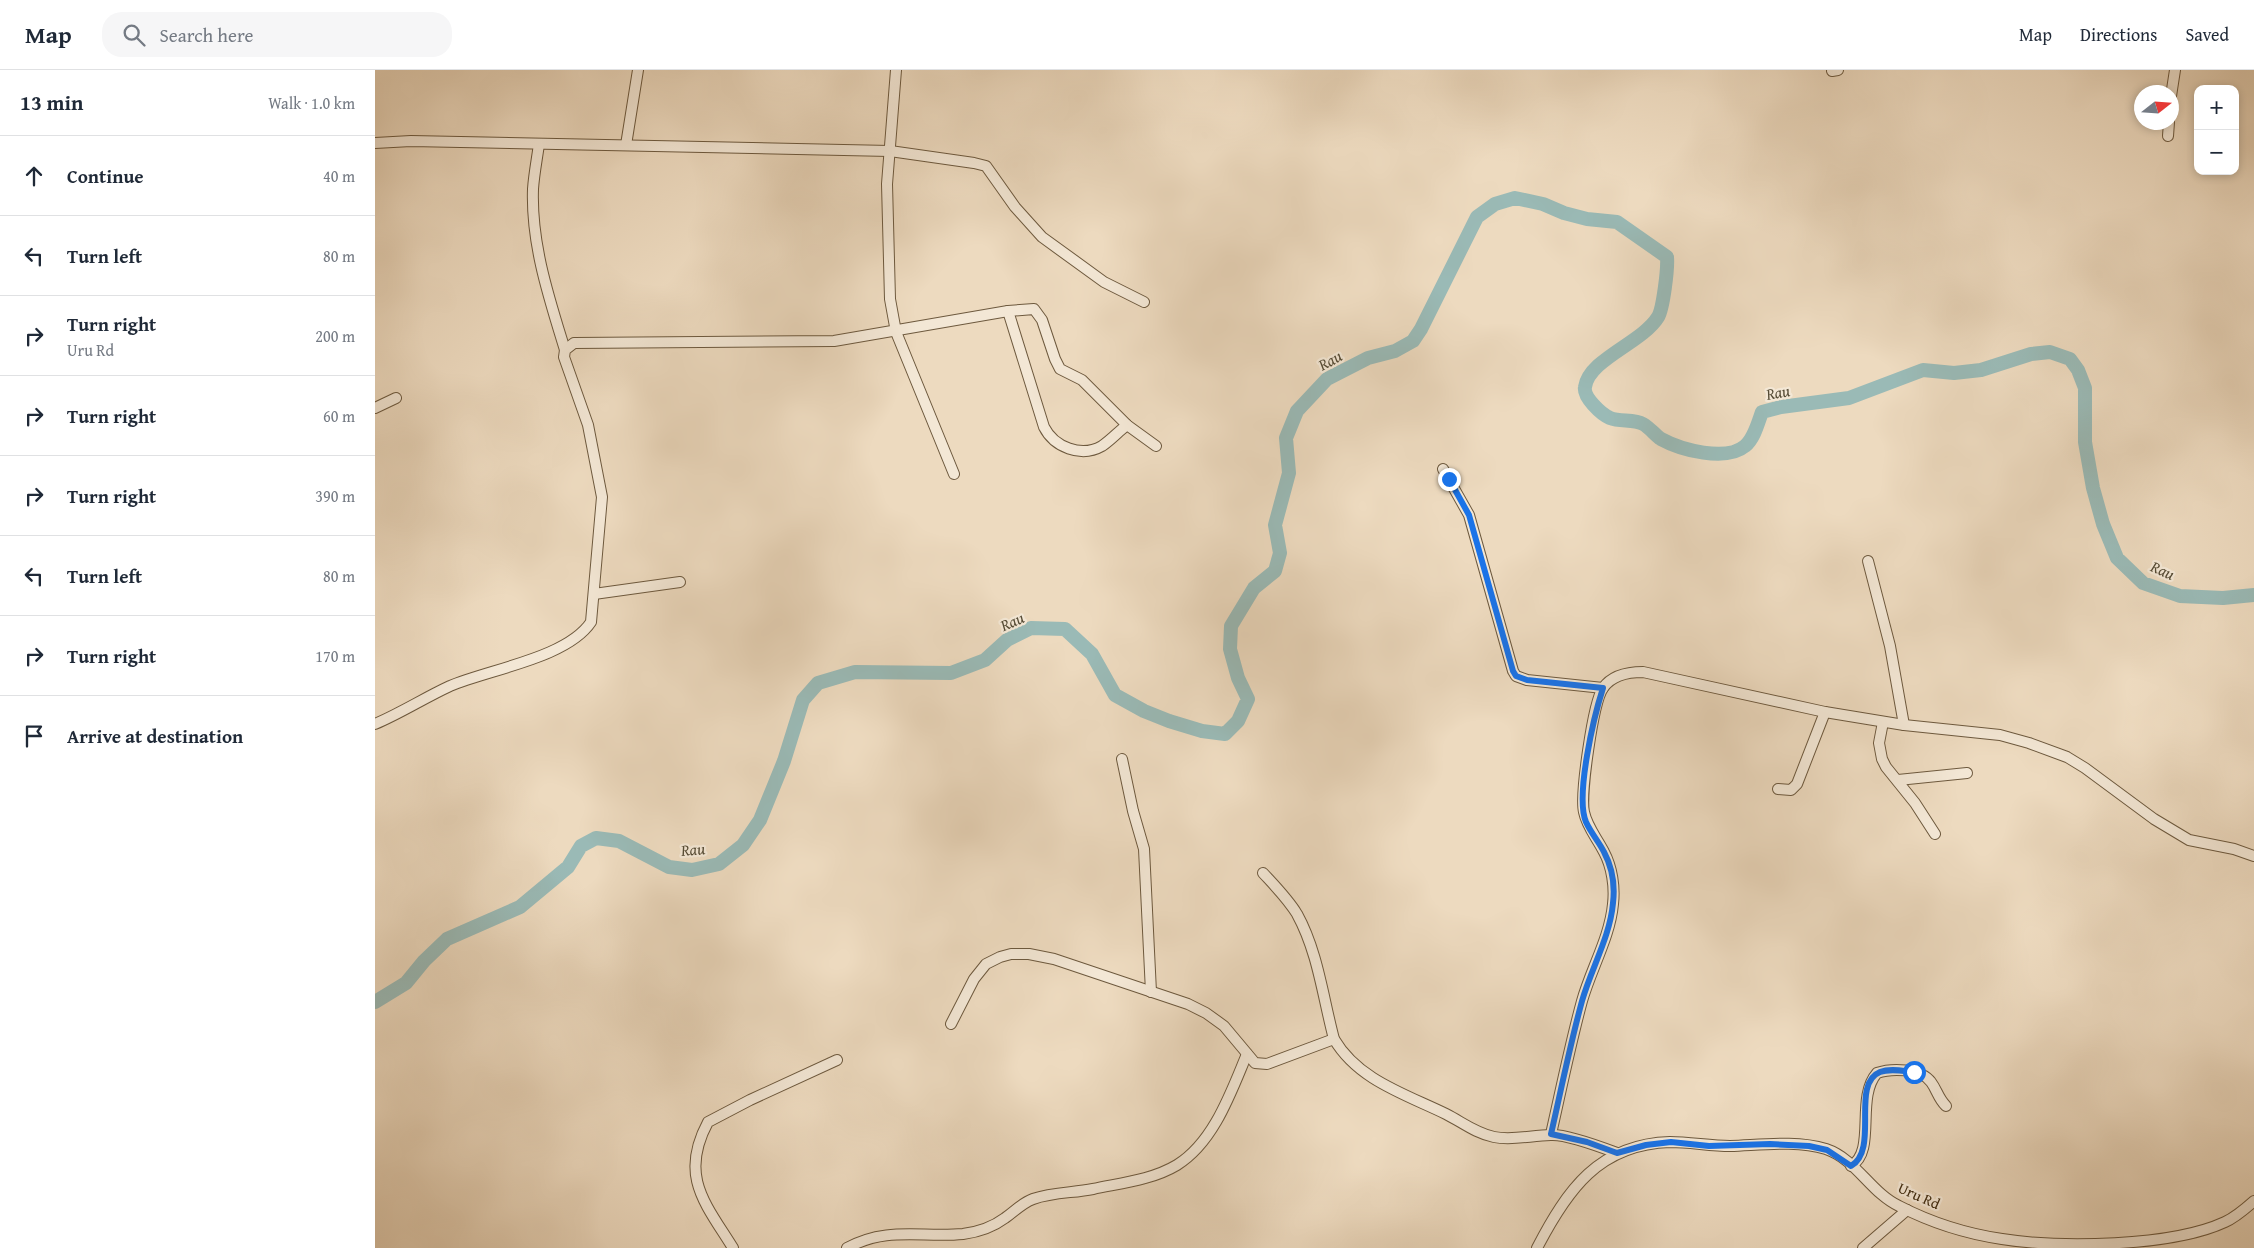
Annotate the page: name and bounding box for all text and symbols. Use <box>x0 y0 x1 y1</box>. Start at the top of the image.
search box <box>102 12 452 57</box>
text: Map <box>25 17 72 52</box>
icon: search <box>120 21 148 49</box>
text: Search here <box>160 21 253 49</box>
text: Map <box>2019 21 2052 48</box>
text: Directions <box>2080 21 2157 48</box>
text: Saved <box>2185 21 2229 48</box>
north arrow <box>2134 85 2179 130</box>
map controls <box>2194 85 2239 175</box>
button: + <box>2194 85 2239 130</box>
text: 13 min <box>20 87 83 118</box>
text: Walk · 1.0 km <box>268 91 355 115</box>
button: − <box>2194 130 2239 175</box>
icon: ahead <box>20 162 48 190</box>
text: Continue <box>67 162 144 190</box>
text: 40 m <box>323 164 355 188</box>
icon: left <box>20 242 48 270</box>
text: Turn left <box>67 242 142 270</box>
text: 80 m <box>323 244 355 268</box>
text: Turn right <box>67 310 156 338</box>
icon: right <box>20 322 48 350</box>
text: 200 m <box>315 324 355 348</box>
text: Uru Rd <box>67 338 114 362</box>
water label: Rau <box>1313 344 1346 377</box>
water label: Rau <box>1763 378 1792 406</box>
icon: right <box>20 402 48 430</box>
text: Turn right <box>67 402 156 430</box>
text: 60 m <box>323 404 355 428</box>
route end <box>1438 468 1461 491</box>
icon: right <box>20 482 48 510</box>
text: Turn right <box>67 482 156 510</box>
text: 390 m <box>315 484 355 508</box>
water label: Rau <box>2146 554 2179 586</box>
icon: left <box>20 562 48 590</box>
text: Turn left <box>67 562 142 590</box>
text: 80 m <box>323 564 355 588</box>
water label: Rau <box>995 605 1028 637</box>
icon: right <box>20 642 48 670</box>
text: Turn right <box>67 642 156 670</box>
text: 170 m <box>315 644 355 668</box>
icon: arrive <box>20 722 48 750</box>
text: Arrive at destination <box>67 722 243 750</box>
water label: Rau <box>679 836 706 862</box>
route start <box>1903 1061 1926 1084</box>
street label: Uru Rd <box>1895 1177 1944 1214</box>

